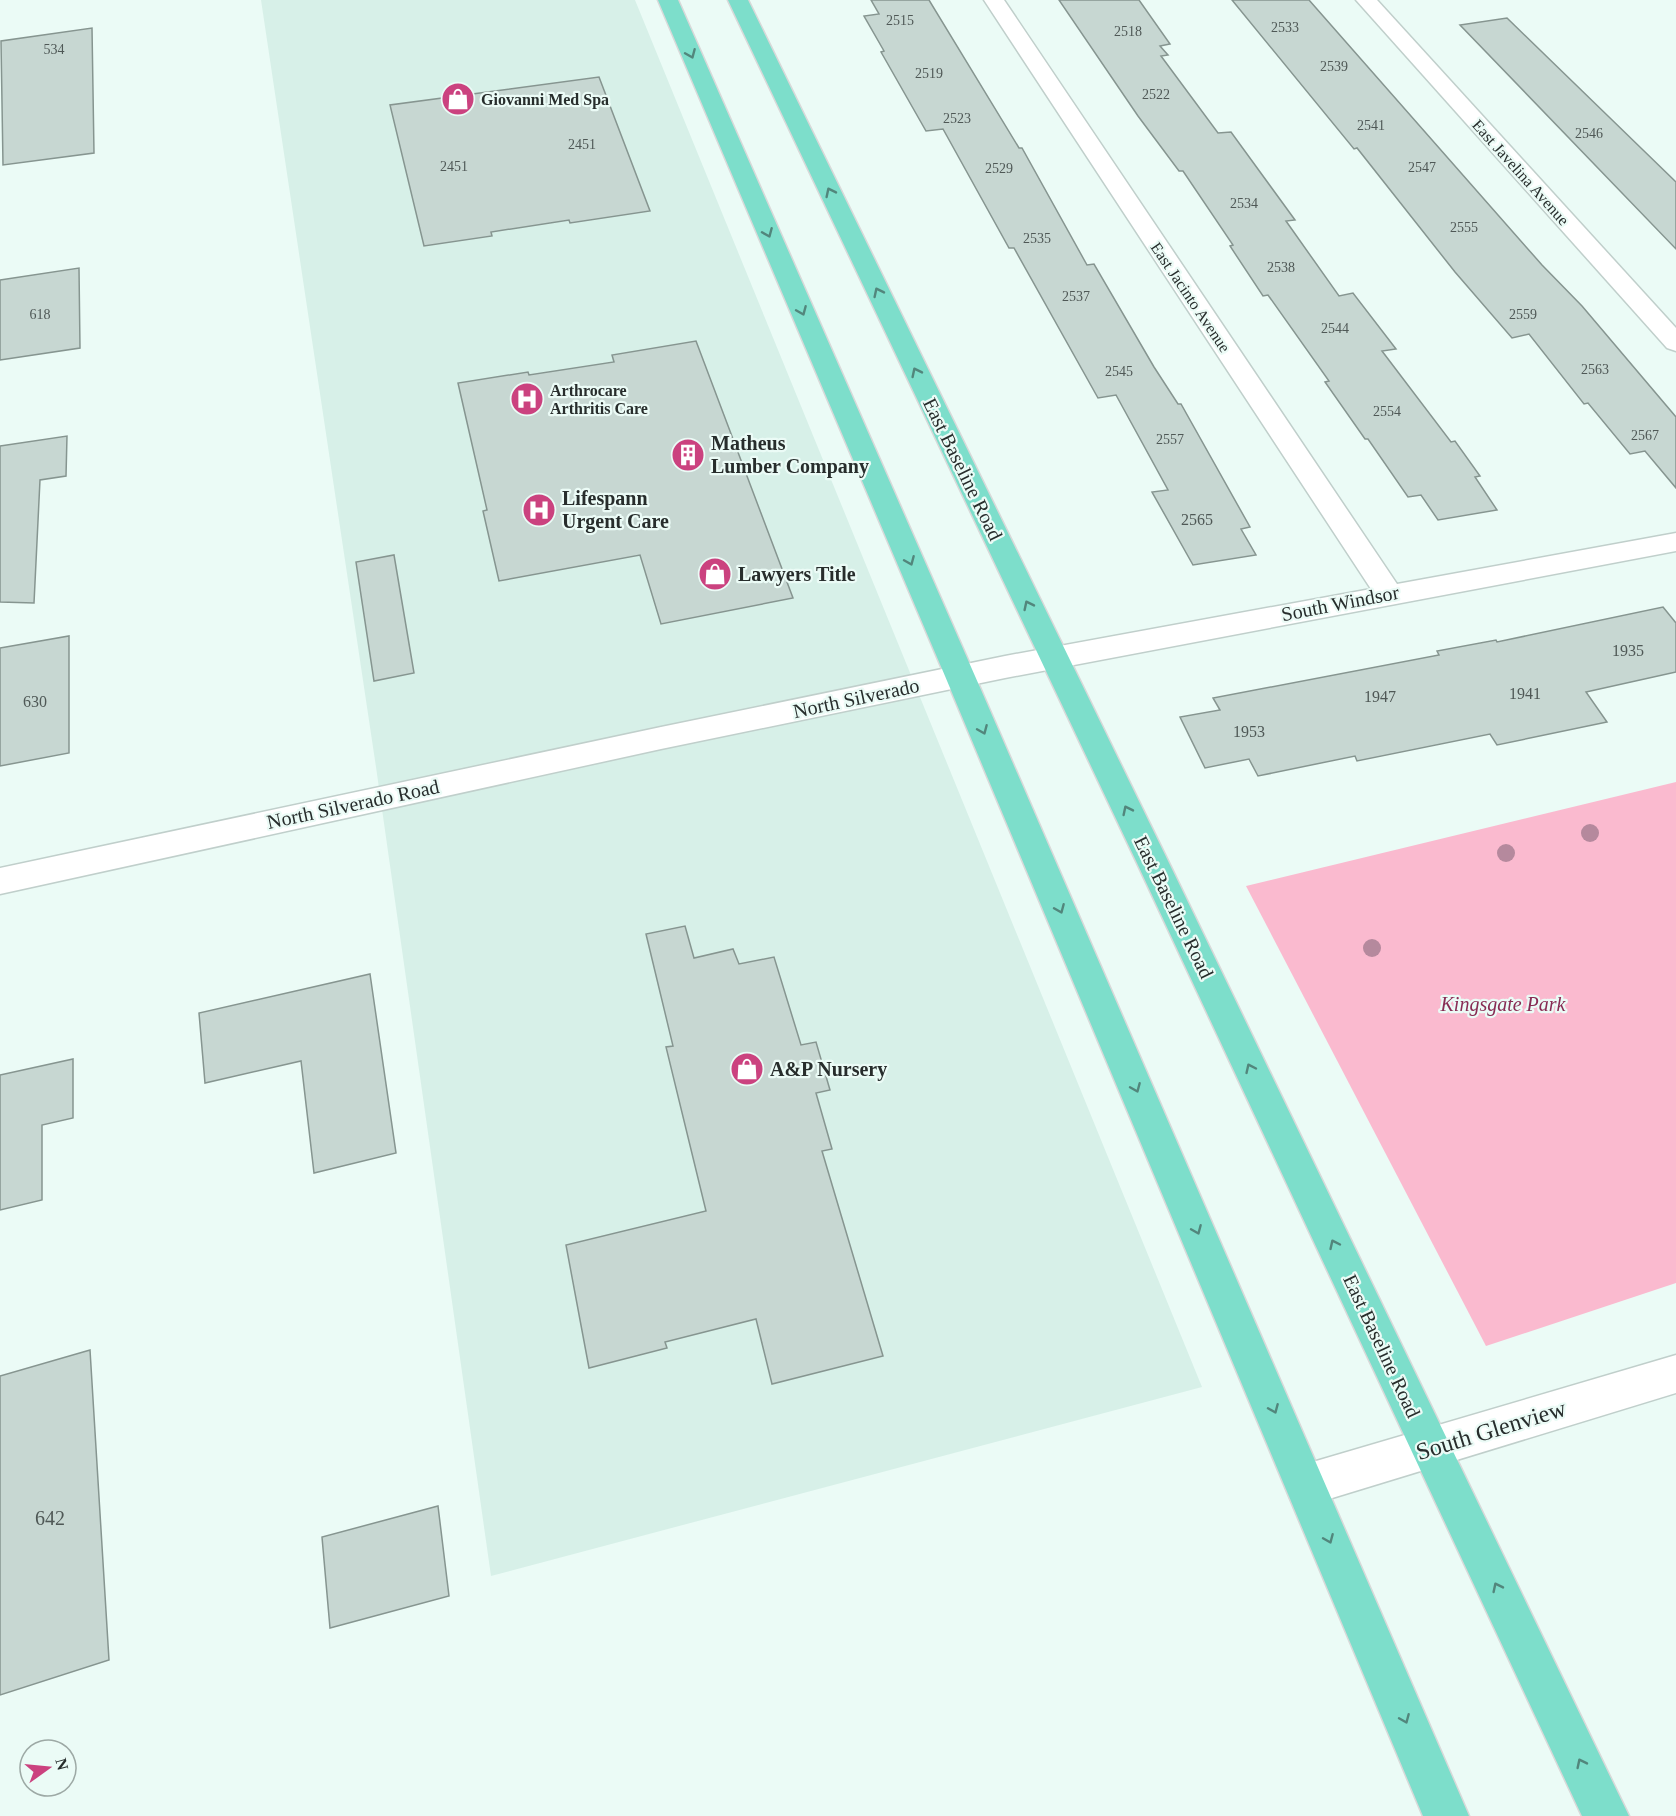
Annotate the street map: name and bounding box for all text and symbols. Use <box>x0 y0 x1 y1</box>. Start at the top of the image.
house number: 2515 <box>886 13 914 28</box>
house number: 2533 <box>1271 20 1299 35</box>
house number: 2518 <box>1114 24 1142 39</box>
house number: 534 <box>44 42 65 57</box>
one-way arrow <box>684 47 696 58</box>
house number: 2539 <box>1320 59 1348 74</box>
house number: 2519 <box>915 66 943 81</box>
shop icon: Giovanni Med Spa <box>440 81 476 117</box>
house number: 2522 <box>1142 87 1170 102</box>
place label: Giovanni Med Spa <box>481 91 609 109</box>
house number: 2523 <box>943 111 971 126</box>
street label: East Javelina Avenue <box>1469 116 1572 228</box>
house number: 2541 <box>1357 118 1385 133</box>
house number: 2546 <box>1575 126 1603 141</box>
house number: 2451 <box>568 137 596 152</box>
house number: 2451 <box>440 159 468 174</box>
house number: 2547 <box>1408 160 1436 175</box>
house number: 2529 <box>985 161 1013 176</box>
one-way arrow <box>825 188 837 199</box>
house number: 2534 <box>1230 196 1258 211</box>
house number: 2555 <box>1450 220 1478 235</box>
one-way arrow <box>761 227 773 238</box>
house number: 2535 <box>1023 231 1051 246</box>
street label: East Jacinto Avenue <box>1148 239 1234 355</box>
house number: 2538 <box>1267 260 1295 275</box>
one-way arrow <box>873 288 885 299</box>
house number: 2537 <box>1062 289 1090 304</box>
one-way arrow <box>795 305 807 316</box>
house number: 618 <box>30 307 51 322</box>
house number: 2559 <box>1509 307 1537 322</box>
house number: 2544 <box>1321 321 1349 336</box>
house number: 2563 <box>1581 362 1609 377</box>
house number: 2545 <box>1105 364 1133 379</box>
one-way arrow <box>911 368 923 379</box>
hospital icon: Arthrocare Arthritis Care <box>509 381 545 417</box>
place label: Arthrocare Arthritis Care <box>550 382 648 417</box>
street label: East Baseline Road <box>919 394 1007 544</box>
house number: 2554 <box>1373 404 1401 419</box>
house number: 2567 <box>1631 428 1659 443</box>
place label: Matheus Lumber Company <box>711 432 869 478</box>
house number: 2557 <box>1156 432 1184 447</box>
building icon: Matheus Lumber Company <box>670 437 706 473</box>
place label: Lifespann Urgent Care <box>562 487 669 533</box>
hospital icon: Lifespann Urgent Care <box>521 492 557 528</box>
house number: 2565 <box>1181 511 1213 528</box>
one-way arrow <box>903 554 915 565</box>
shop icon: Lawyers Title <box>697 556 733 592</box>
place label: Lawyers Title <box>738 563 856 586</box>
street label: South Windsor <box>1279 581 1401 625</box>
one-way arrow <box>1023 600 1035 611</box>
house number: 1935 <box>1612 642 1644 659</box>
street label: North Silverado <box>791 674 921 722</box>
house number: 1941 <box>1509 685 1541 702</box>
house number: 1947 <box>1364 688 1396 705</box>
house number: 630 <box>23 693 47 710</box>
house number: 1953 <box>1233 723 1265 740</box>
one-way arrow <box>976 724 988 735</box>
street label: North Silverado Road <box>265 775 441 833</box>
one-way arrow <box>1123 806 1134 816</box>
street label: East Baseline Road <box>1130 832 1218 982</box>
one-way arrow <box>1052 903 1064 914</box>
park label: Kingsgate Park <box>1440 993 1567 1016</box>
shop icon: A&P Nursery <box>729 1051 765 1087</box>
place label: A&P Nursery <box>770 1058 887 1081</box>
one-way arrow <box>1246 1064 1258 1075</box>
one-way arrow <box>1129 1082 1141 1093</box>
one-way arrow <box>1189 1223 1201 1234</box>
one-way arrow <box>1329 1240 1341 1251</box>
street label: East Baseline Road <box>1339 1271 1425 1421</box>
street label: South Glenview <box>1413 1395 1570 1465</box>
one-way arrow <box>1266 1403 1278 1414</box>
house number: 642 <box>35 1507 65 1529</box>
one-way arrow <box>1322 1533 1334 1544</box>
one-way arrow <box>1493 1583 1505 1594</box>
one-way arrow <box>1398 1712 1410 1723</box>
north arrow <box>18 1738 78 1798</box>
text: N <box>52 1756 72 1772</box>
one-way arrow <box>1577 1759 1588 1770</box>

